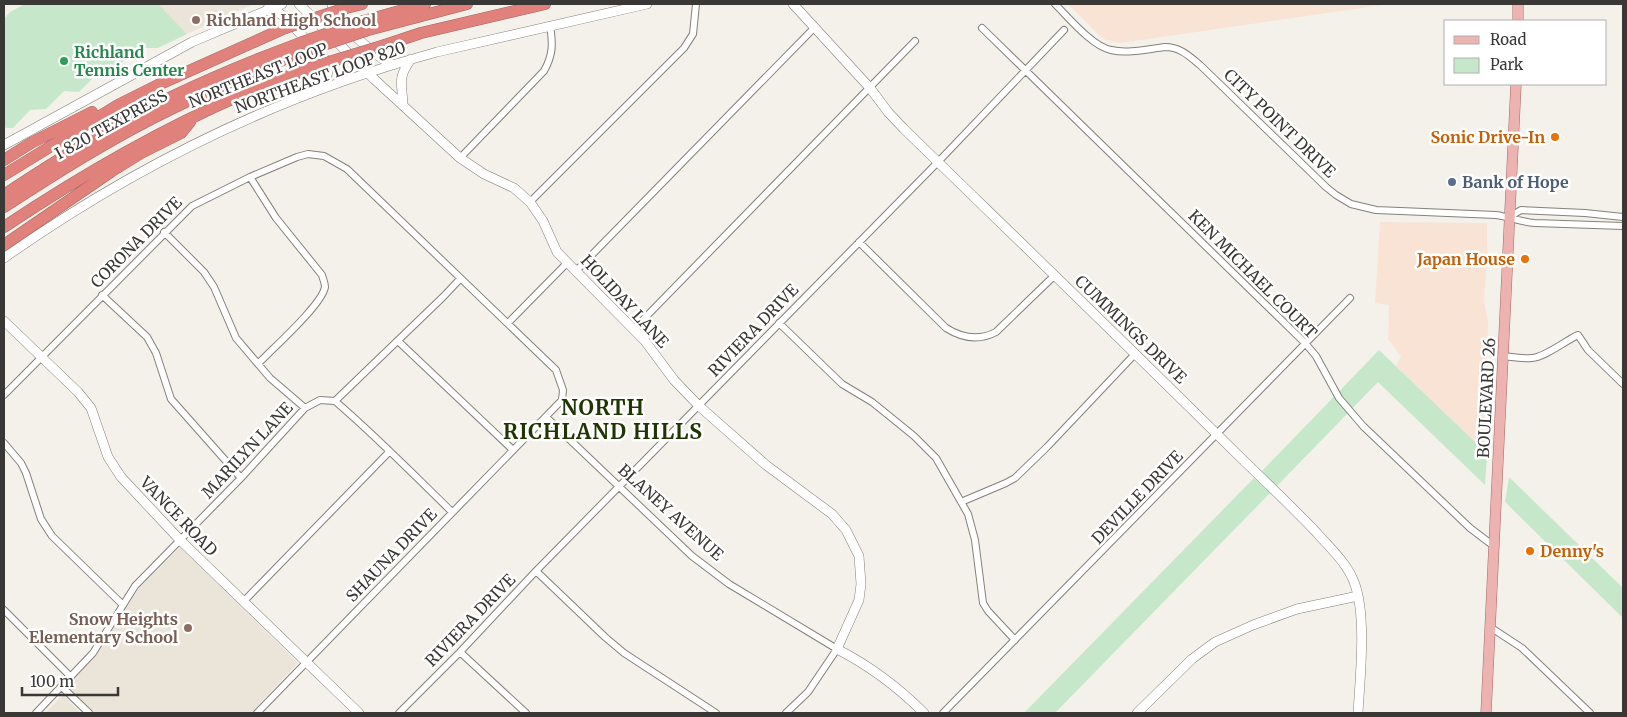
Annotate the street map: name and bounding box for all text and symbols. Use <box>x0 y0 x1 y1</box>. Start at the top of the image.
place label: Richland High School <box>206 10 376 30</box>
marker: Richland High School <box>190 14 202 26</box>
legend <box>1444 20 1607 85</box>
text: Road <box>1490 30 1526 49</box>
street label: NORTHEAST LOOP 820 <box>232 37 408 117</box>
street label: NORTHEAST LOOP <box>186 38 330 112</box>
place label: Richland Tennis Center <box>74 42 185 80</box>
marker: Richland Tennis Center <box>58 55 70 67</box>
text: Park <box>1490 55 1524 74</box>
street label: CITY POINT DRIVE <box>1220 65 1341 182</box>
street label: I 820 TEXPRESS <box>51 85 171 163</box>
place label: Sonic Drive-In <box>1430 127 1545 147</box>
marker: Sonic Drive-In <box>1549 131 1561 143</box>
place label: Bank of Hope <box>1462 172 1569 192</box>
marker: Bank of Hope <box>1446 176 1458 188</box>
street label: CORONA DRIVE <box>86 192 186 292</box>
street label: KEN MICHAEL COURT <box>1184 205 1322 343</box>
place label: Japan House <box>1416 249 1515 269</box>
street label: HOLIDAY LANE <box>577 250 674 352</box>
marker: Japan House <box>1519 253 1531 265</box>
street label: CUMMINGS DRIVE <box>1071 271 1192 388</box>
street label: RIVIERA DRIVE <box>704 279 803 380</box>
street label: BOULEVARD 26 <box>1473 337 1499 459</box>
district label: NORTH RICHLAND HILLS <box>503 394 703 445</box>
street label: MARILYN LANE <box>197 397 297 502</box>
street label: DEVILLE DRIVE <box>1087 445 1187 548</box>
street label: BLANEY AVENUE <box>614 460 728 565</box>
street label: VANCE ROAD <box>135 471 222 560</box>
street label: SHAUNA DRIVE <box>341 504 441 606</box>
place label: Denny's <box>1540 541 1604 561</box>
marker: Denny's <box>1524 545 1536 557</box>
street label: RIVIERA DRIVE <box>421 569 520 670</box>
place label: Snow Heights Elementary School <box>29 609 178 647</box>
marker: Snow Heights Elementary School <box>182 622 194 634</box>
scale bar <box>22 664 119 696</box>
text: 100 m <box>30 672 74 691</box>

